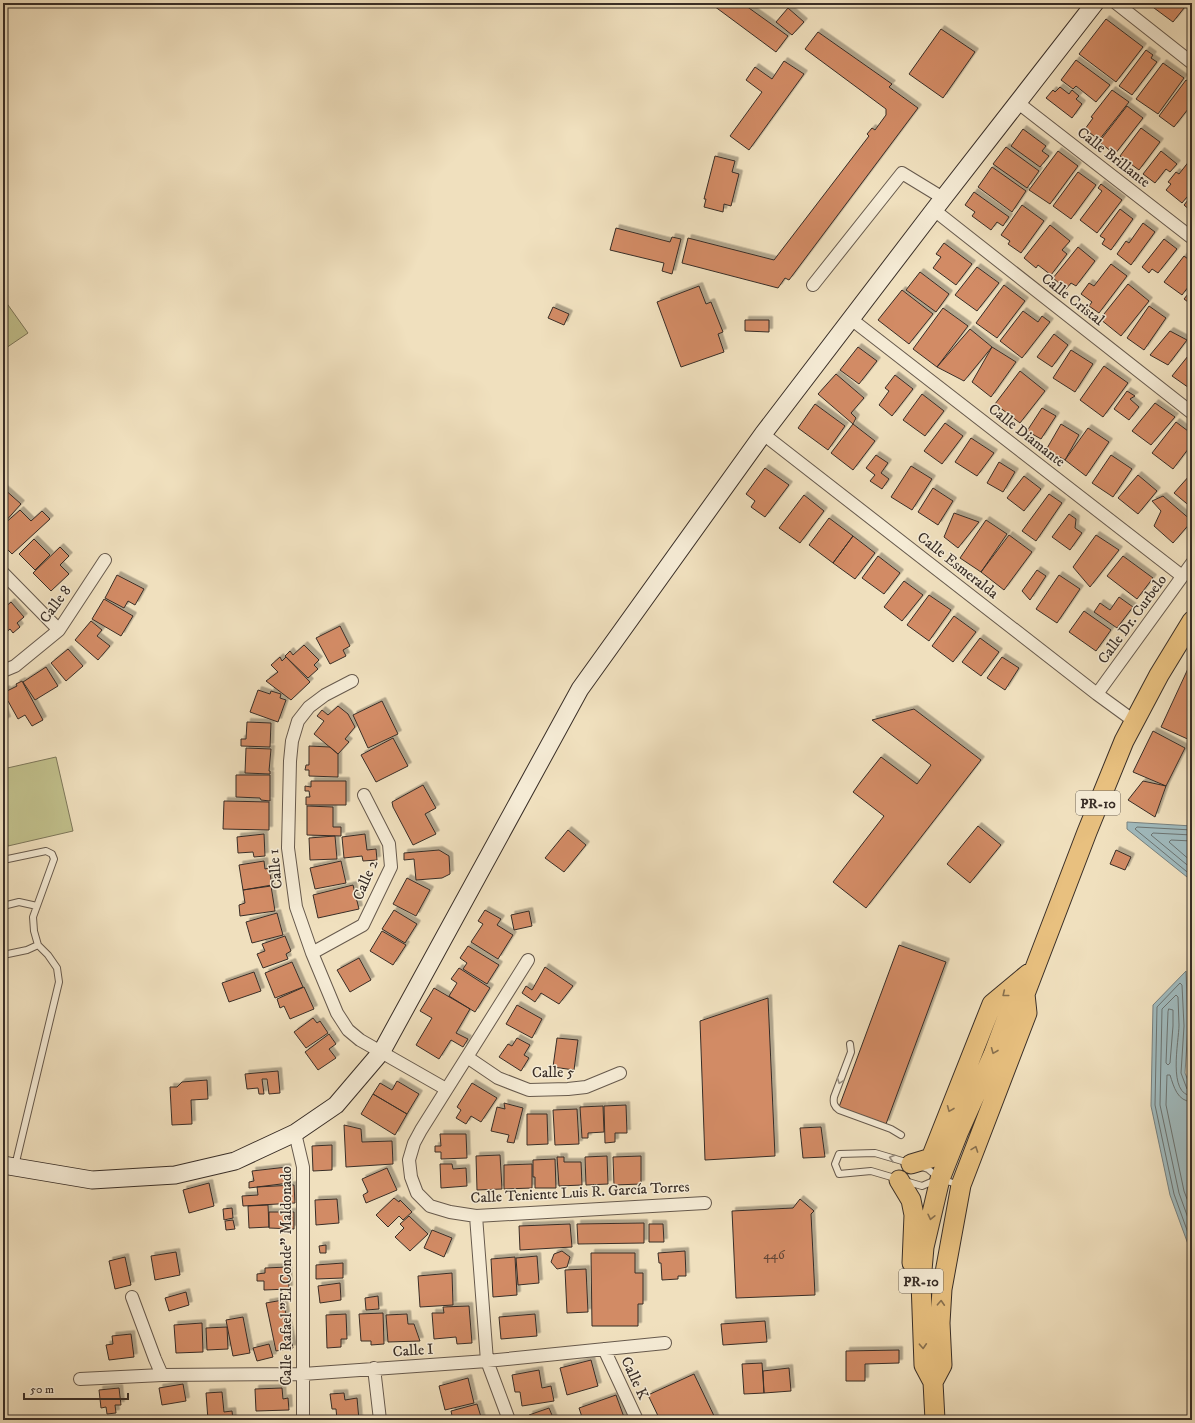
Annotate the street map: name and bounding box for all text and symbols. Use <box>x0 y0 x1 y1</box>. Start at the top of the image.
street label: Calle Brillante <box>1073 123 1154 192</box>
street label: Calle Cristal <box>1037 269 1108 330</box>
street label: Calle Diamante <box>984 399 1069 471</box>
street label: Calle Esmeralda <box>913 528 1003 603</box>
street label: Calle Dr. Curbelo <box>1094 571 1171 668</box>
street label: Calle 8 <box>35 582 76 627</box>
road number: PR-10 <box>1076 791 1120 815</box>
street label: Calle 1 <box>264 848 287 890</box>
street label: Calle 2 <box>348 857 383 903</box>
one-way arrow <box>1003 989 1010 996</box>
one-way arrow <box>990 1048 998 1055</box>
street label: Calle 5 <box>532 1063 575 1082</box>
one-way arrow <box>836 1077 845 1084</box>
one-way arrow <box>947 1106 955 1113</box>
one-way arrow <box>970 1145 978 1152</box>
one-way arrow <box>889 1154 896 1163</box>
street label: Calle Rafael "El Conde" Maldonado <box>277 1166 296 1386</box>
street label: Calle Teniente Luis R. García Torres <box>470 1177 690 1208</box>
one-way arrow <box>927 1213 936 1220</box>
house number: 446 <box>763 1247 786 1263</box>
road number: PR-10 <box>899 1269 943 1293</box>
one-way arrow <box>937 1300 946 1306</box>
street label: Calle I <box>392 1340 434 1361</box>
one-way arrow <box>919 1343 928 1349</box>
street label: Calle K <box>616 1354 653 1403</box>
scale bar <box>24 1375 128 1401</box>
text: 50 m <box>30 1382 54 1397</box>

